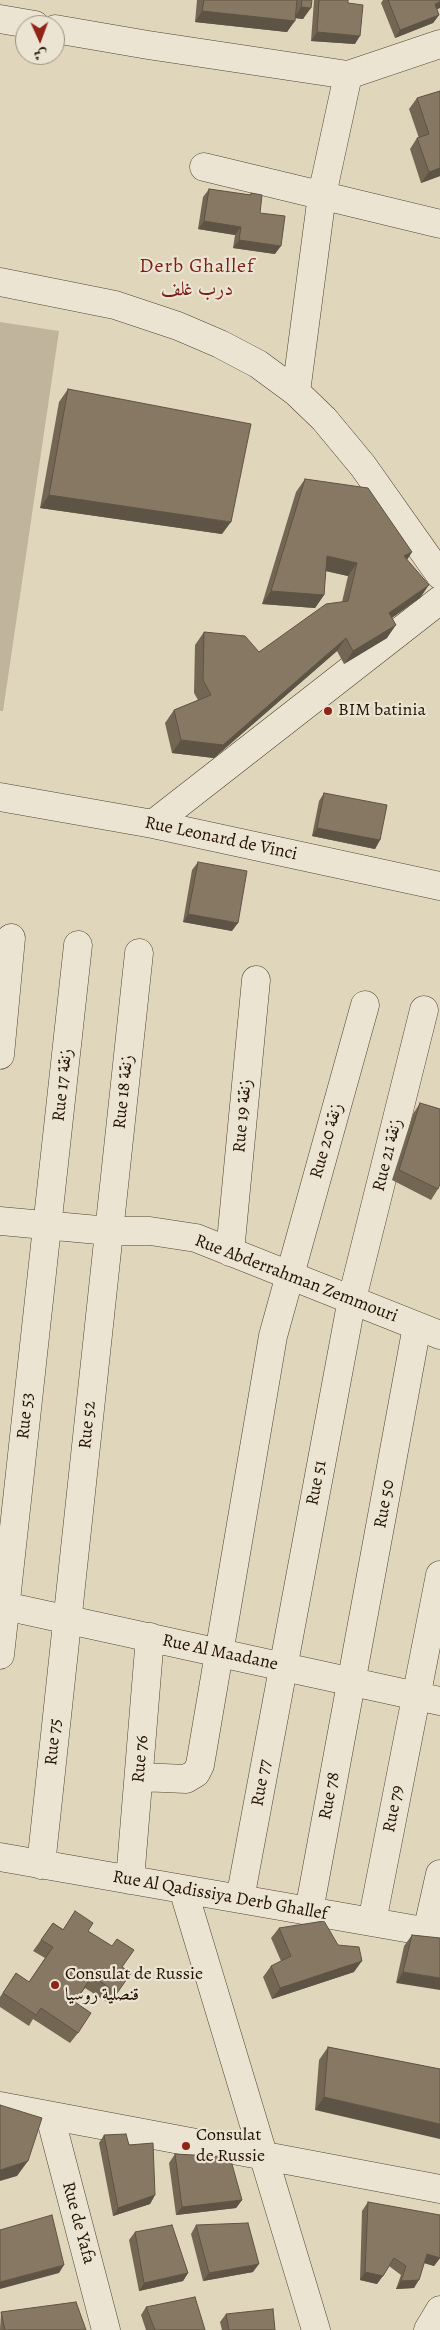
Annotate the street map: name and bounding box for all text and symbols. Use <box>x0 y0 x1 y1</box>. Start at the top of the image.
north arrow <box>15 15 65 65</box>
text: ش <box>33 45 48 64</box>
district label: Derb Ghallef درب غلف <box>138 255 256 302</box>
place label: BIM batinia <box>338 700 426 722</box>
marker: BIM batinia <box>322 705 334 717</box>
street label: Rue Leonard de Vinci <box>143 812 299 866</box>
street label: Rue 17 زنقة <box>48 1047 78 1123</box>
street label: Rue 18 زنقة <box>109 1054 139 1130</box>
street label: Rue 19 زنقة <box>229 1078 257 1154</box>
street label: Rue 20 زنقة <box>306 1101 348 1181</box>
street label: Rue 21 زنقة <box>369 1116 407 1194</box>
street label: Rue Abderrahman Zemmouri <box>191 1230 401 1328</box>
street label: Rue 53 <box>13 1391 39 1441</box>
street label: Rue 52 <box>75 1400 101 1450</box>
street label: Rue 51 <box>302 1458 332 1508</box>
street label: Rue 50 <box>370 1478 400 1530</box>
street label: Rue Al Maadane <box>160 1630 280 1676</box>
street label: Rue 75 <box>41 1717 67 1767</box>
street label: Rue 76 <box>128 1734 154 1784</box>
street label: Rue 77 <box>247 1758 277 1808</box>
street label: Rue 78 <box>315 1770 345 1822</box>
street label: Rue 79 <box>379 1784 409 1834</box>
street label: Rue Al Qadissiya Derb Ghallef <box>111 1866 329 1926</box>
place label: Consulat de Russie قنصلية روسيا <box>65 1964 203 2006</box>
marker: Consulat de Russie قنصلية روسيا <box>49 1979 61 1991</box>
place label: Consulat de Russie <box>196 2125 265 2168</box>
marker: Consulat de Russie <box>180 2140 192 2152</box>
street label: Rue de Yafa <box>57 2180 99 2266</box>

